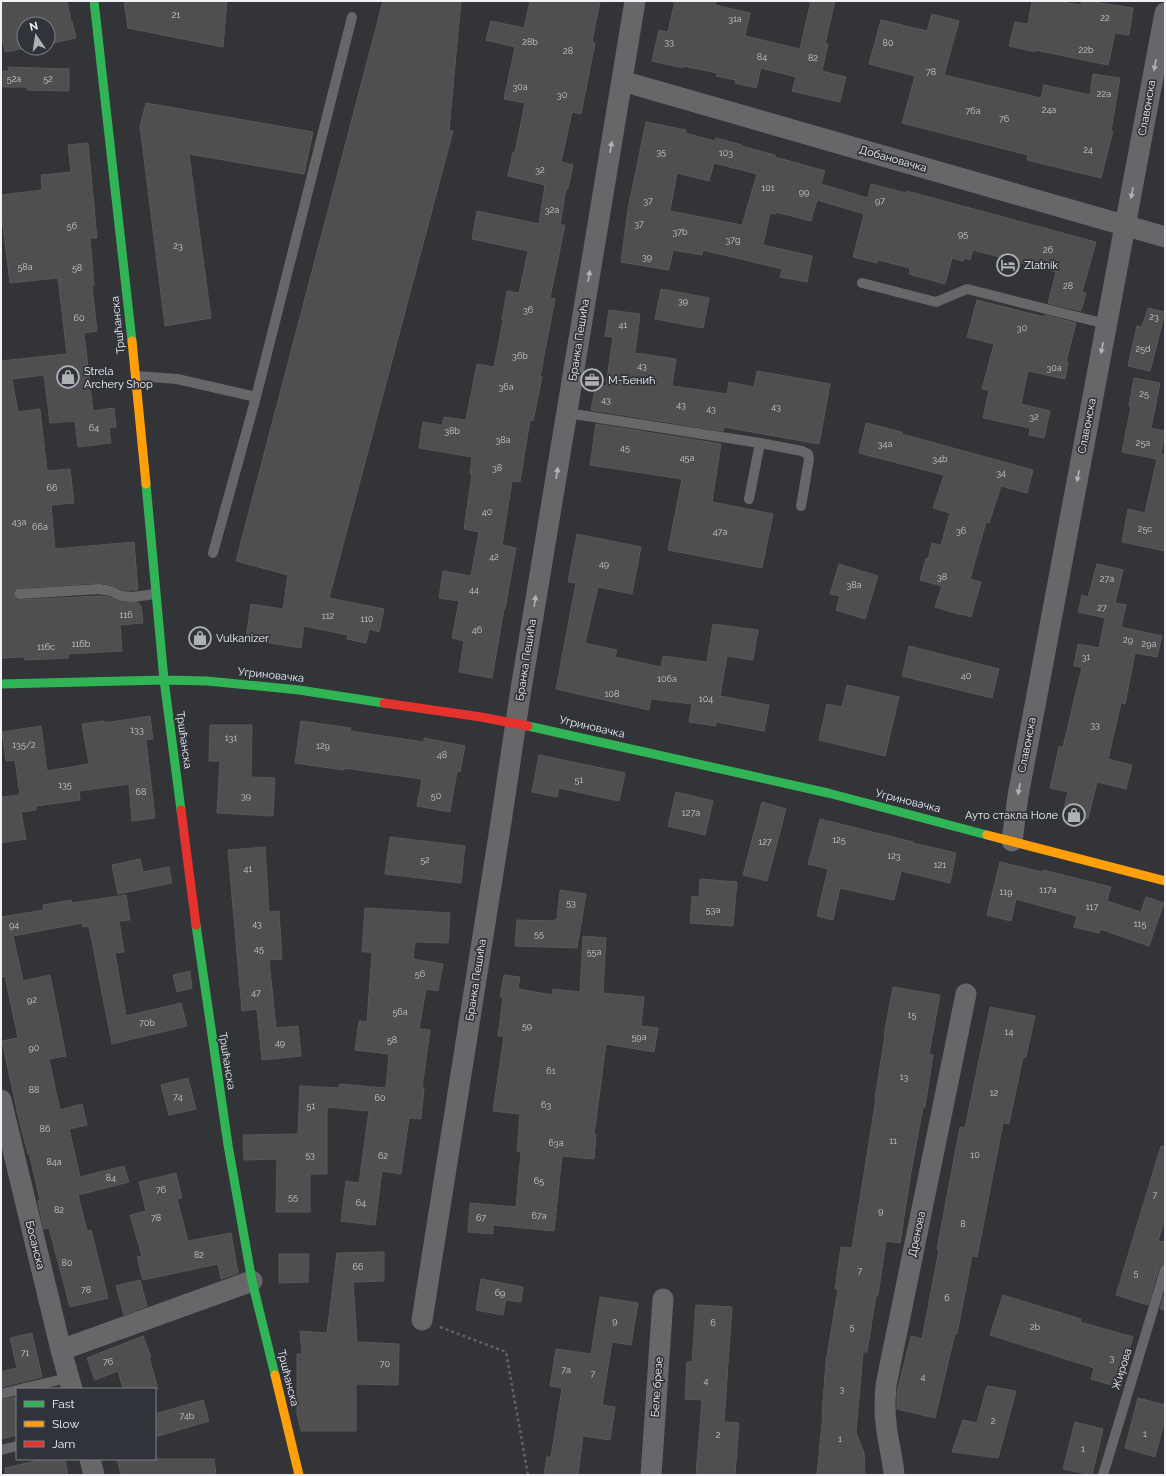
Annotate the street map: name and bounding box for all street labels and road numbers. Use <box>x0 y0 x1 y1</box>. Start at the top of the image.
street label: Славонска <box>1136 79 1158 137</box>
street label: Добановачка <box>858 143 928 175</box>
street label: Тршћанска <box>109 296 127 354</box>
street label: Бранка Пешића <box>566 298 592 382</box>
street label: Славонска <box>1075 397 1099 455</box>
street label: Бранка Пешића <box>513 618 539 702</box>
street label: Угриновачка <box>237 665 305 685</box>
street label: Тршћанска <box>174 710 194 770</box>
street label: Угриновачка <box>558 713 626 741</box>
street label: Славонска <box>1015 716 1039 774</box>
street label: Угриновачка <box>874 787 942 815</box>
street label: Бранка Пешића <box>463 938 489 1022</box>
street label: Тршћанска <box>216 1031 238 1091</box>
street label: Дренова <box>906 1210 928 1258</box>
street label: Босанска <box>23 1219 47 1271</box>
street label: Жирова <box>1110 1347 1134 1391</box>
street label: Тршћанска <box>275 1348 301 1408</box>
street label: Беле брезе <box>648 1356 666 1418</box>

